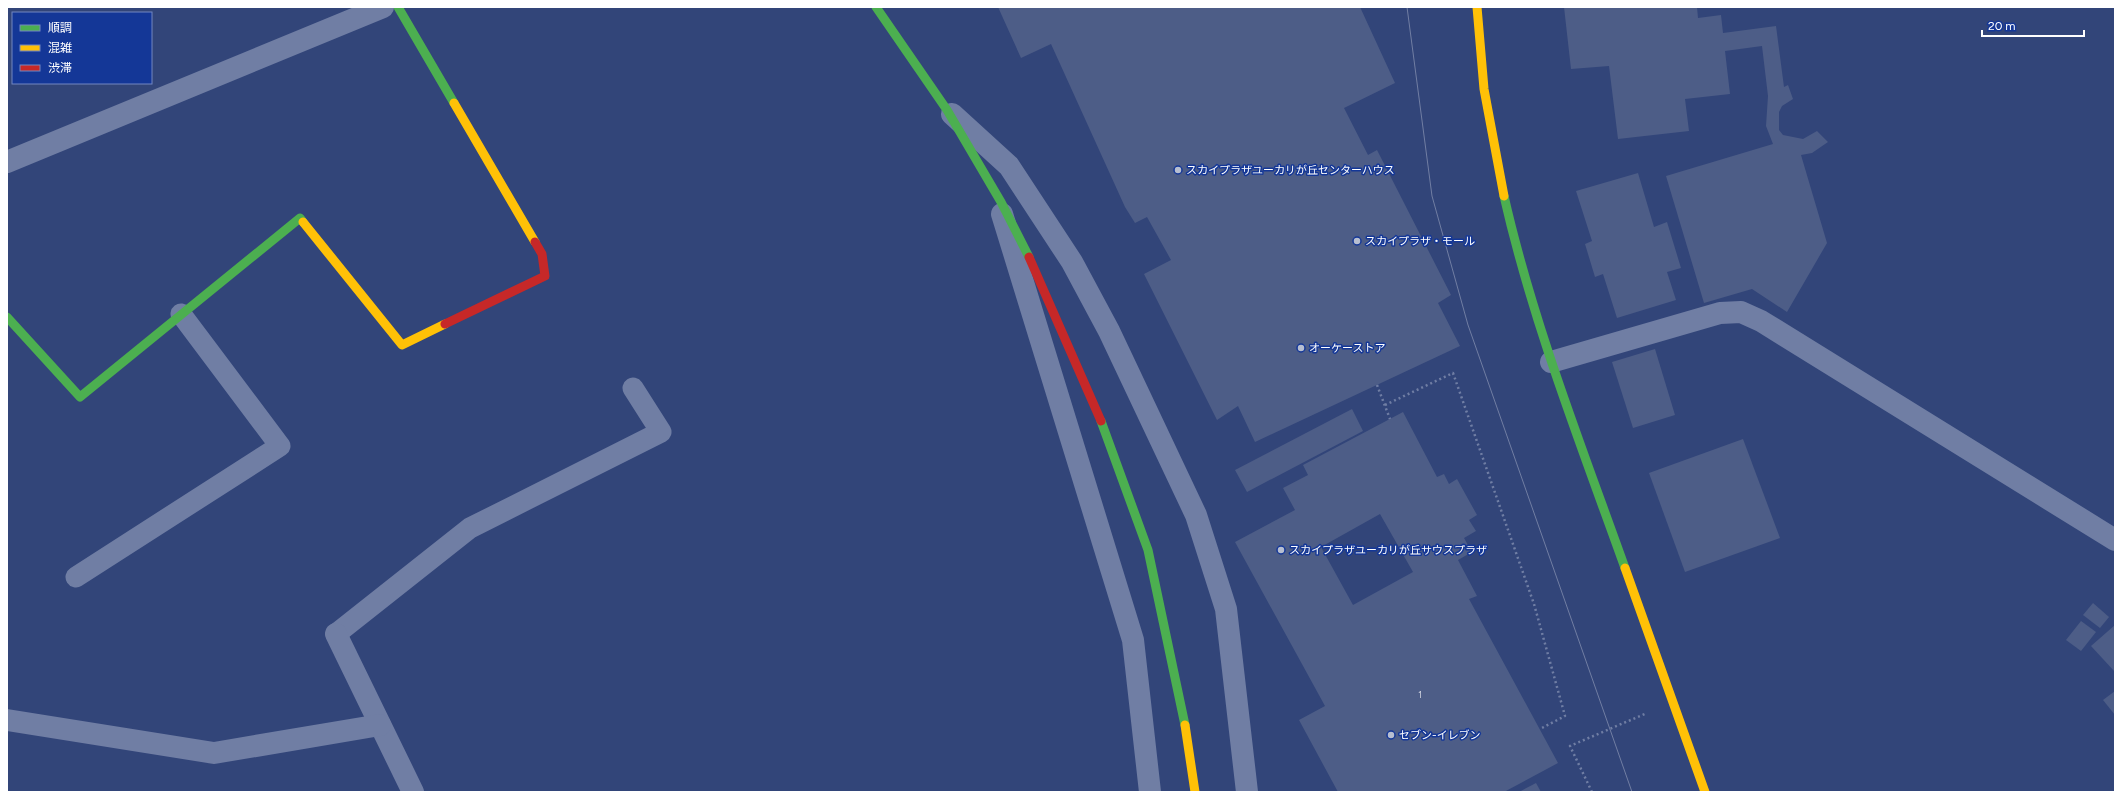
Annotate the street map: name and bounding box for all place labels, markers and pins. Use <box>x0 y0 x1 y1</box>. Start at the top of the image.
place label: スカイプラザユーカリが丘センターハウス <box>1186 164 1395 177</box>
marker: スカイプラザユーカリが丘センターハウス <box>1173 165 1183 175</box>
place label: スカイプラザ・モール <box>1365 235 1475 248</box>
marker: スカイプラザ・モール <box>1352 236 1362 246</box>
place label: オーケーストア <box>1309 342 1385 355</box>
marker: オーケーストア <box>1296 343 1306 353</box>
place label: スカイプラザユーカリが丘サウスプラザ <box>1289 544 1487 557</box>
marker: スカイプラザユーカリが丘サウスプラザ <box>1276 545 1286 555</box>
place label: セブン-イレブン <box>1399 729 1481 742</box>
marker: セブン-イレブン <box>1386 730 1396 740</box>

